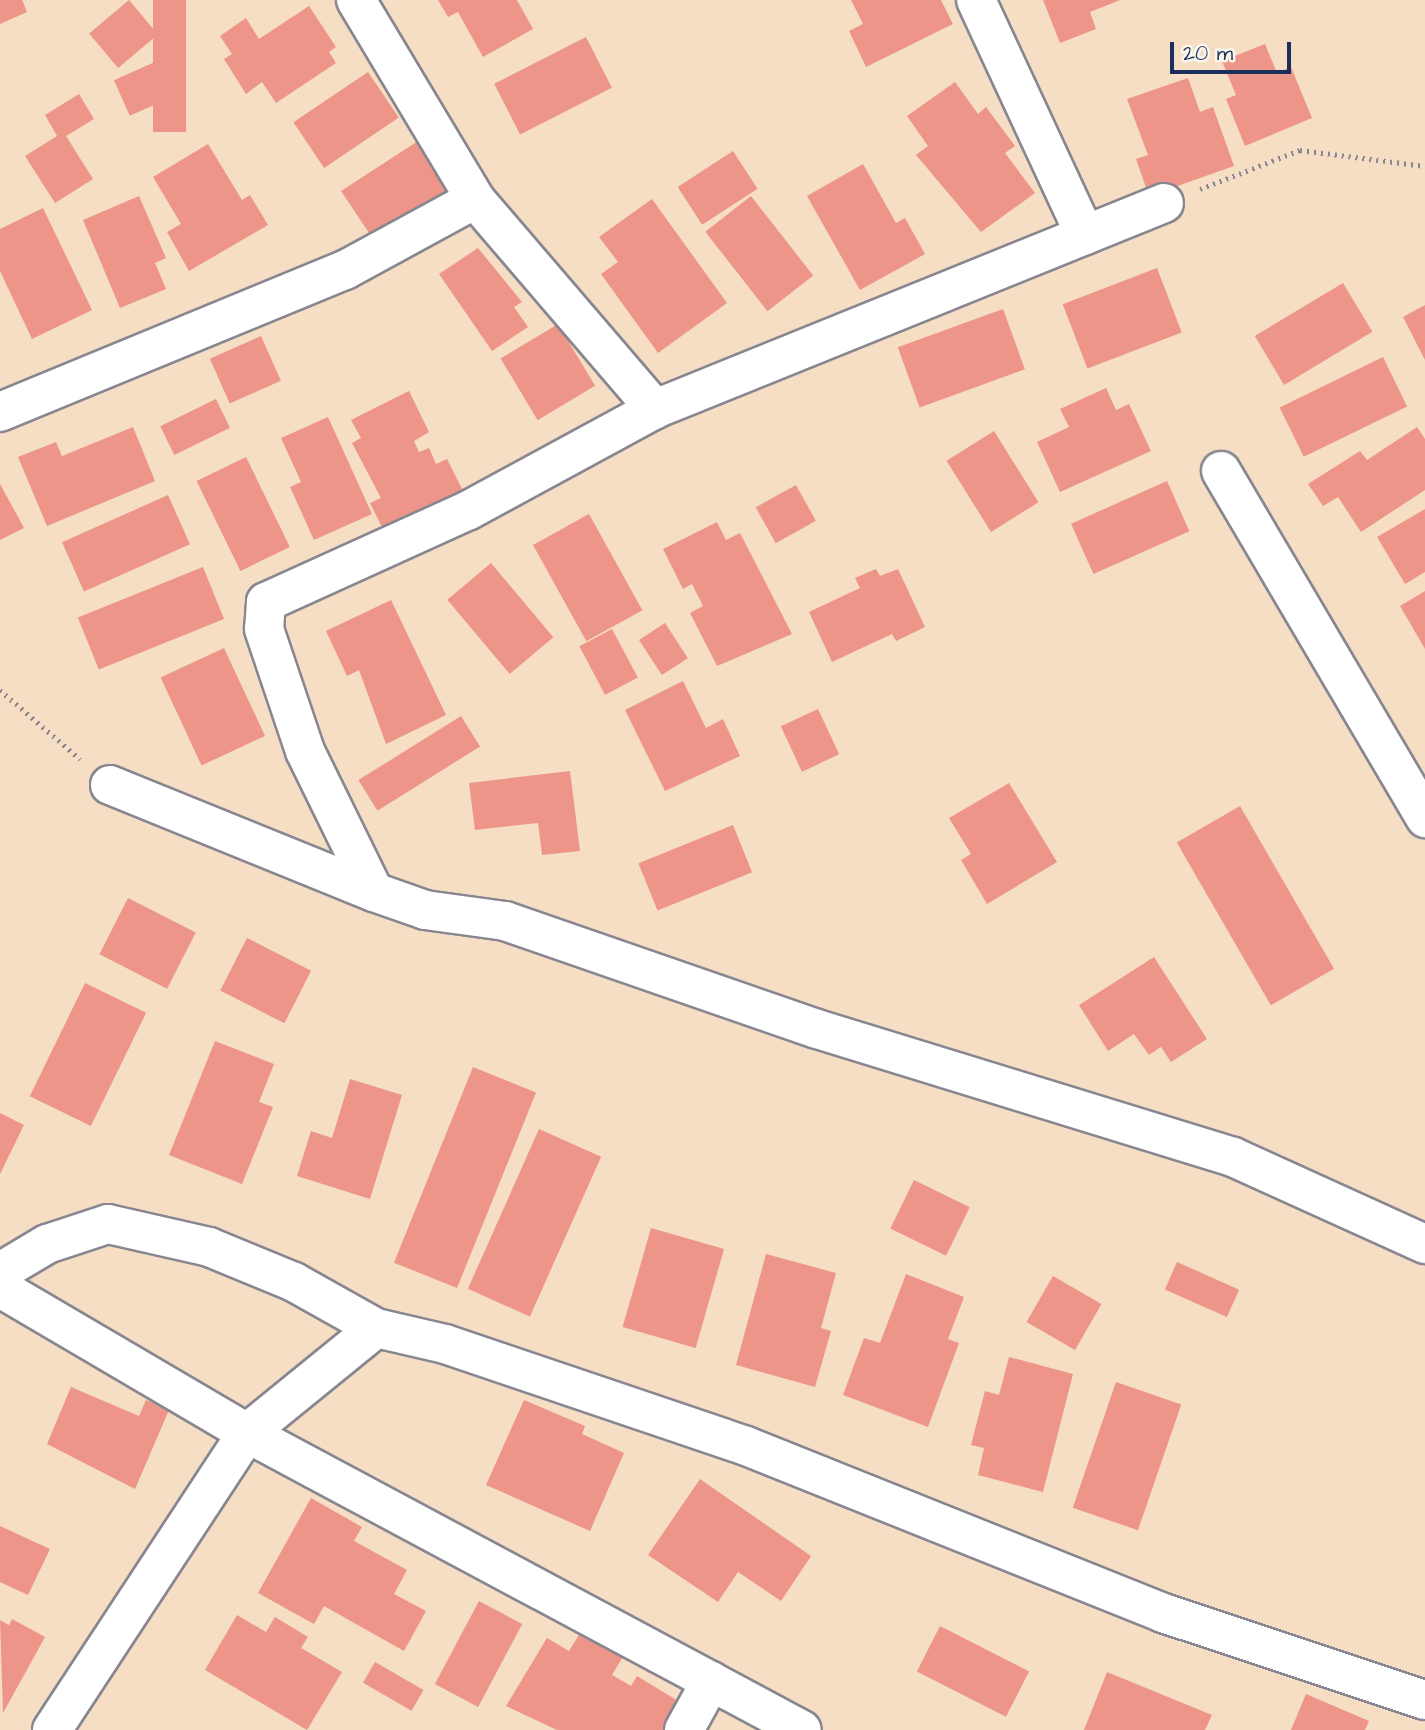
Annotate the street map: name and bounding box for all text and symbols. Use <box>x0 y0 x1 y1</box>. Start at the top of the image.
scale bar <box>1173 28 1294 72</box>
text: 20 m <box>1183 39 1233 68</box>

